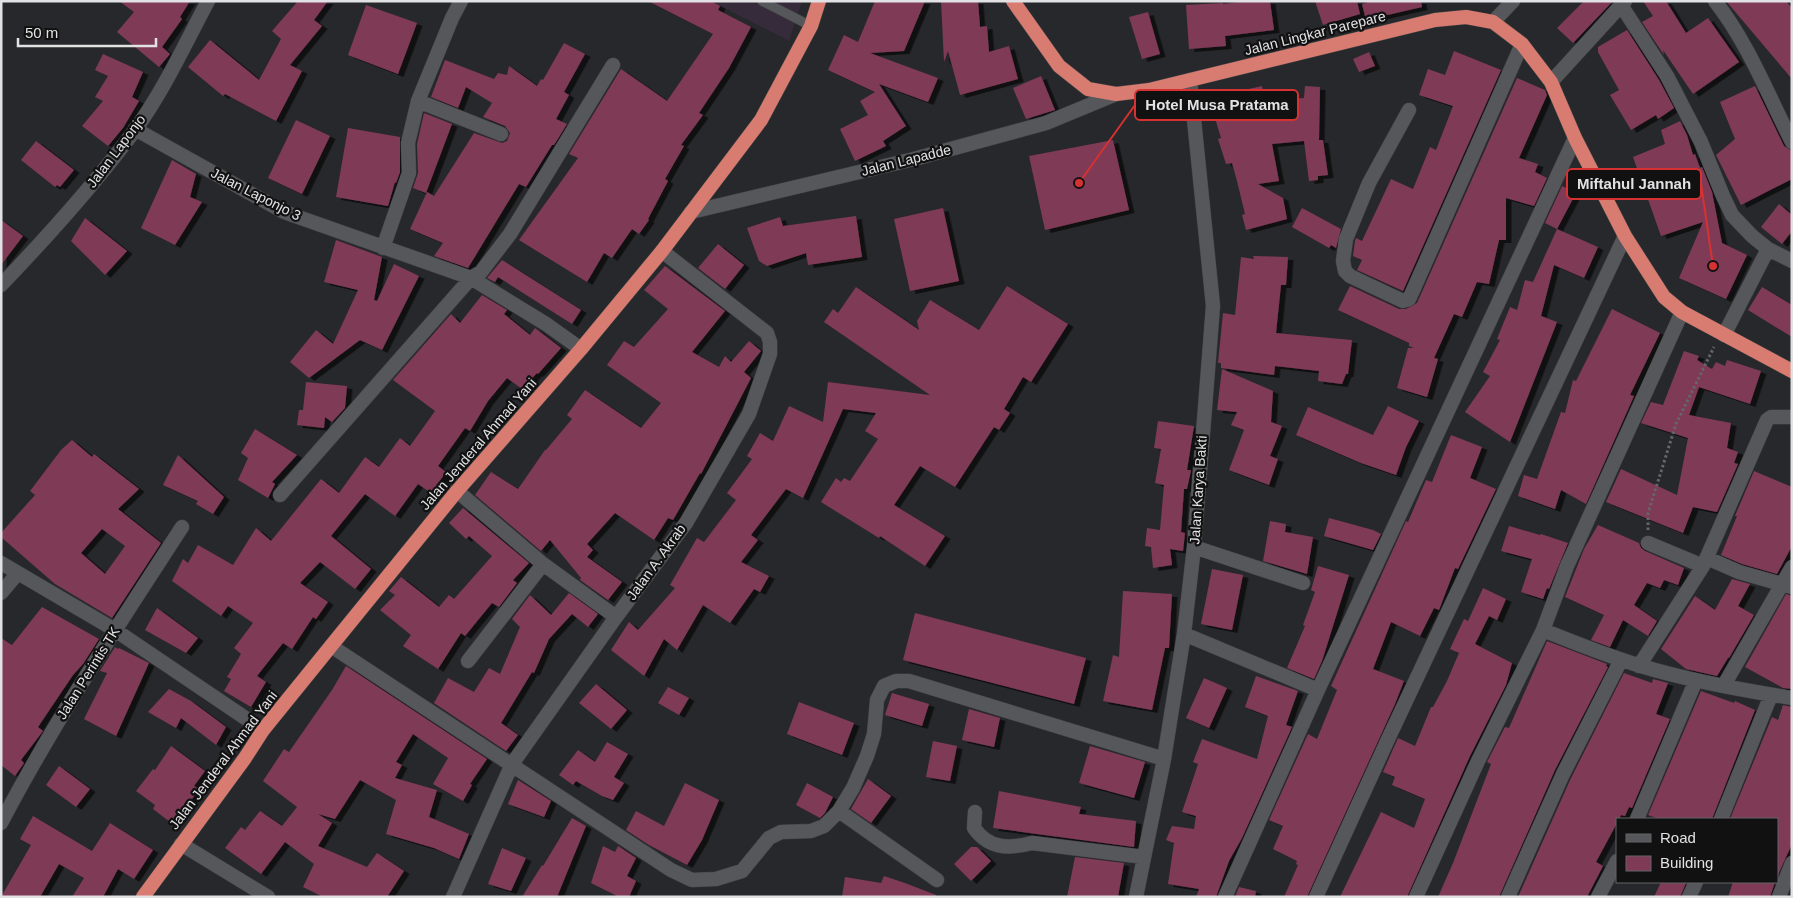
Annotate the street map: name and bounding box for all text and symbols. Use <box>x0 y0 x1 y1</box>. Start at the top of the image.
street label: Jalan Lingkar Parepare <box>1243 8 1387 58</box>
scale bar <box>18 15 155 47</box>
text: 50 m <box>25 24 58 41</box>
callout: Hotel Musa Pratama <box>1135 90 1298 120</box>
text: Hotel Musa Pratama <box>1145 96 1289 113</box>
street label: Jalan Laponjo <box>83 111 149 191</box>
street label: Jalan Lapadde <box>859 141 953 179</box>
street label: Jalan Laponjo 3 <box>208 164 304 224</box>
callout: Miftahul Jannah <box>1567 169 1701 199</box>
text: Miftahul Jannah <box>1577 175 1691 192</box>
street label: Jalan Jenderal Ahmad Yani <box>416 375 540 513</box>
street label: Jalan Karya Bakti <box>1186 435 1210 545</box>
street label: Jalan A. Akrab <box>623 521 689 603</box>
street label: Jalan Perintis TK <box>53 623 123 722</box>
street label: Jalan Jenderal Ahmad Yani <box>166 688 280 832</box>
legend <box>1616 818 1778 883</box>
text: Road <box>1660 829 1696 846</box>
text: Building <box>1660 854 1713 871</box>

